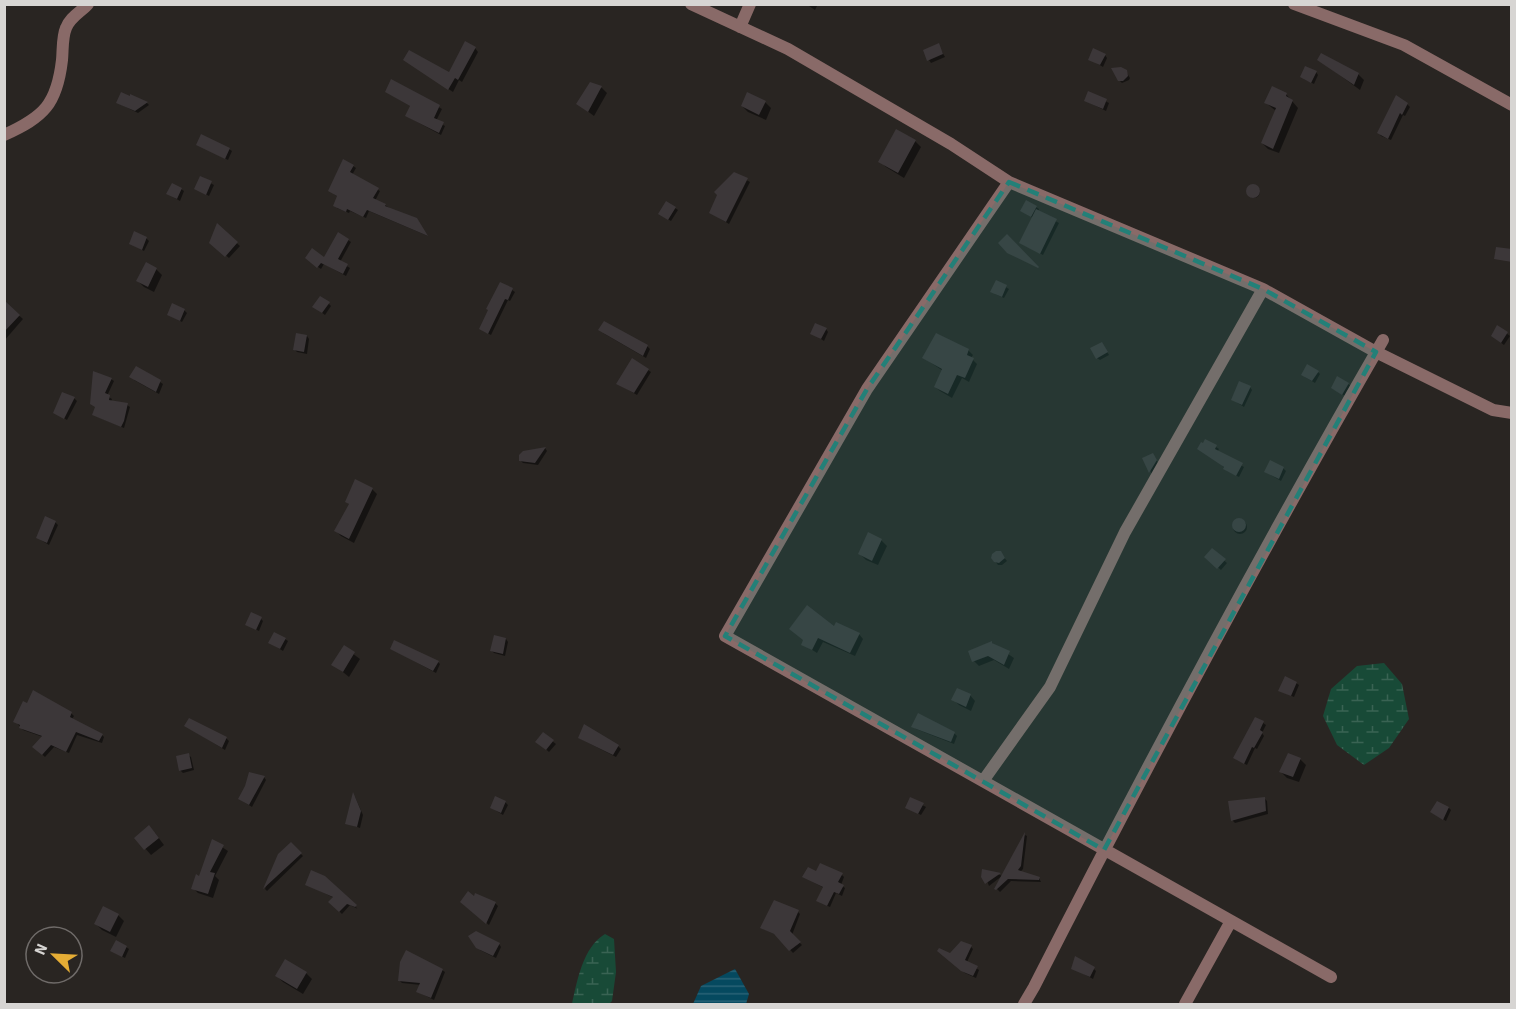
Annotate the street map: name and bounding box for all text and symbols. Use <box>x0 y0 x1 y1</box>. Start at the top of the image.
north arrow <box>24 925 84 985</box>
text: N <box>29 940 53 959</box>

